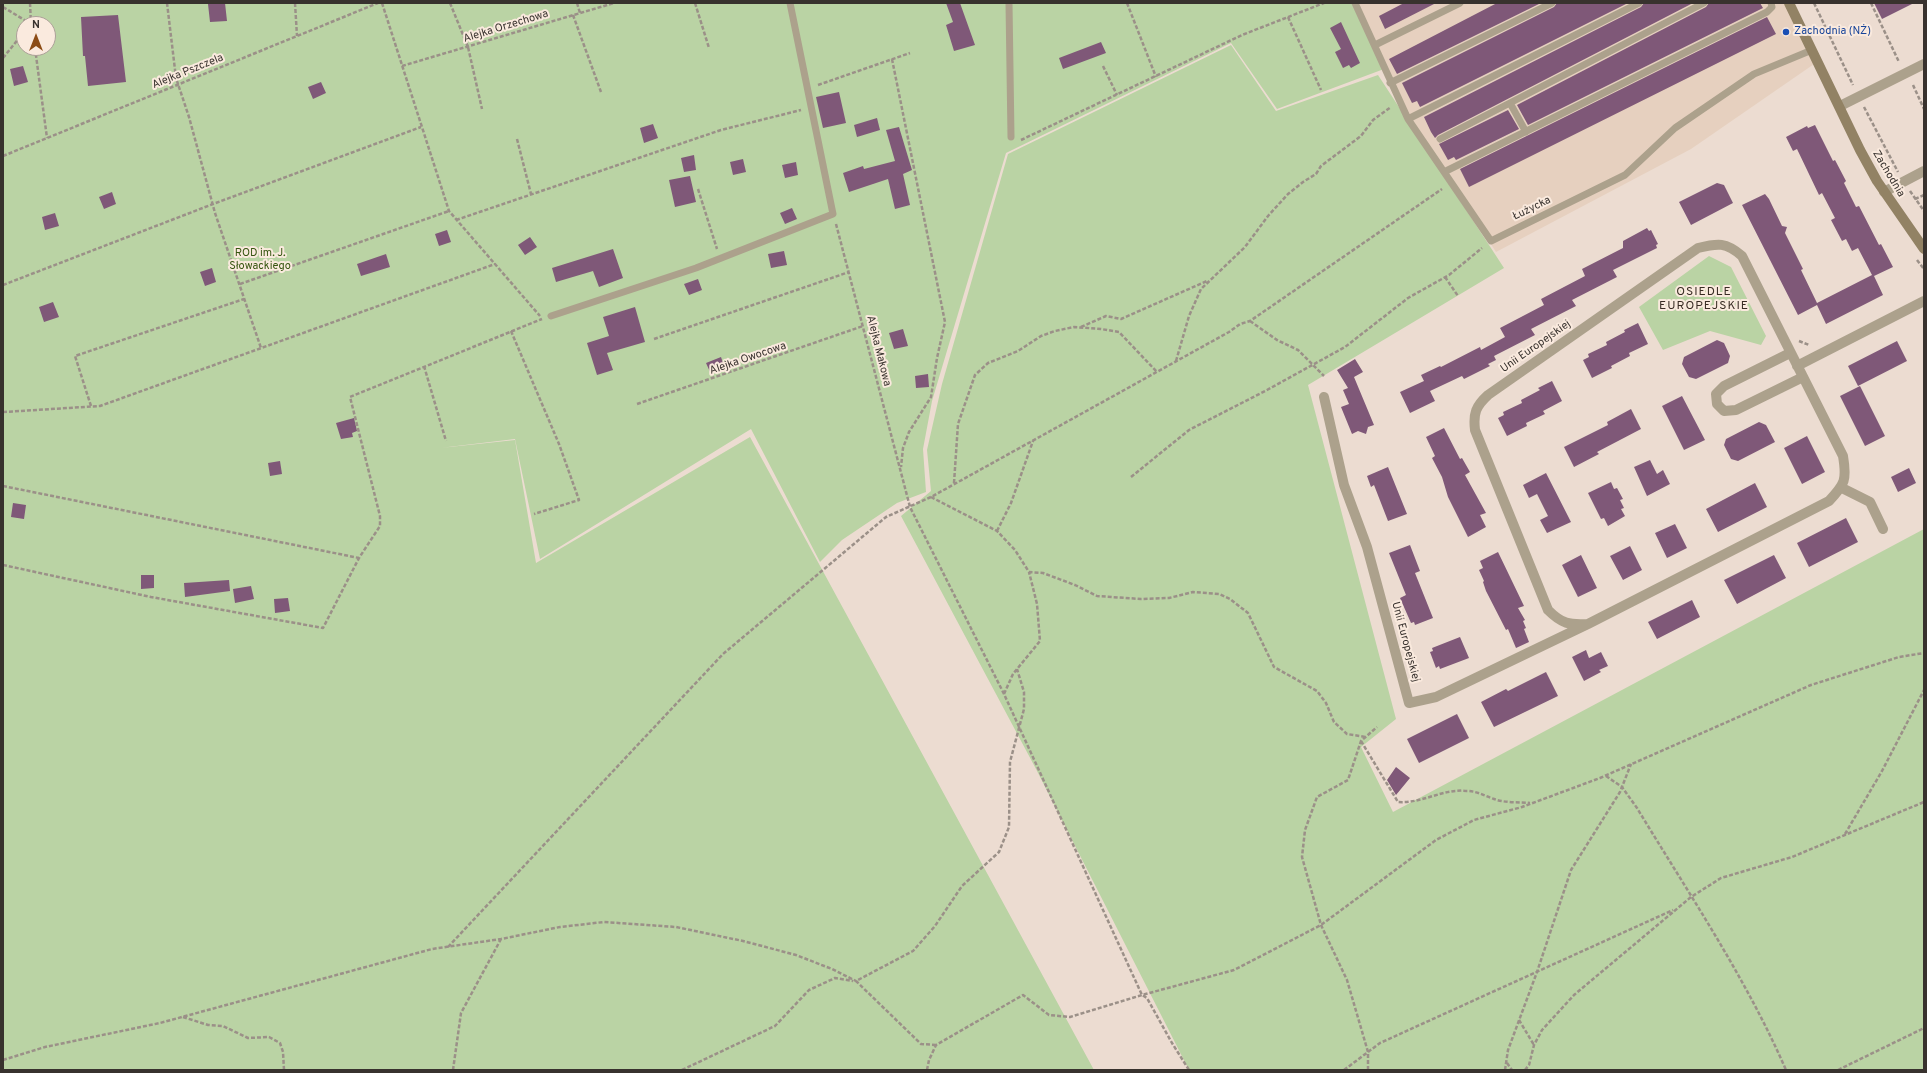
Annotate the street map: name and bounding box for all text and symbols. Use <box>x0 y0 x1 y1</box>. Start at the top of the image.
street label: Alejka Orzechowa <box>462 8 550 46</box>
north arrow <box>16 16 56 56</box>
text: N <box>32 18 40 32</box>
place label: Zachodnia (NŻ) <box>1794 25 1871 39</box>
marker: Zachodnia (NŻ) <box>1781 27 1791 37</box>
street label: Alejka Pszczela <box>150 52 226 92</box>
street label: Zachodnia <box>1869 148 1907 200</box>
street label: Łużycka <box>1511 194 1553 224</box>
park label: ROD im. J. Słowackiego <box>229 247 291 273</box>
district label: OSIEDLE EUROPEJSKIE <box>1659 286 1749 314</box>
street label: Alejka Makowa <box>863 314 893 388</box>
street label: Unii Europejskiej <box>1498 318 1574 376</box>
street label: Alejka Owocowa <box>708 340 788 378</box>
street label: Unii Europejskiej <box>1388 600 1422 684</box>

